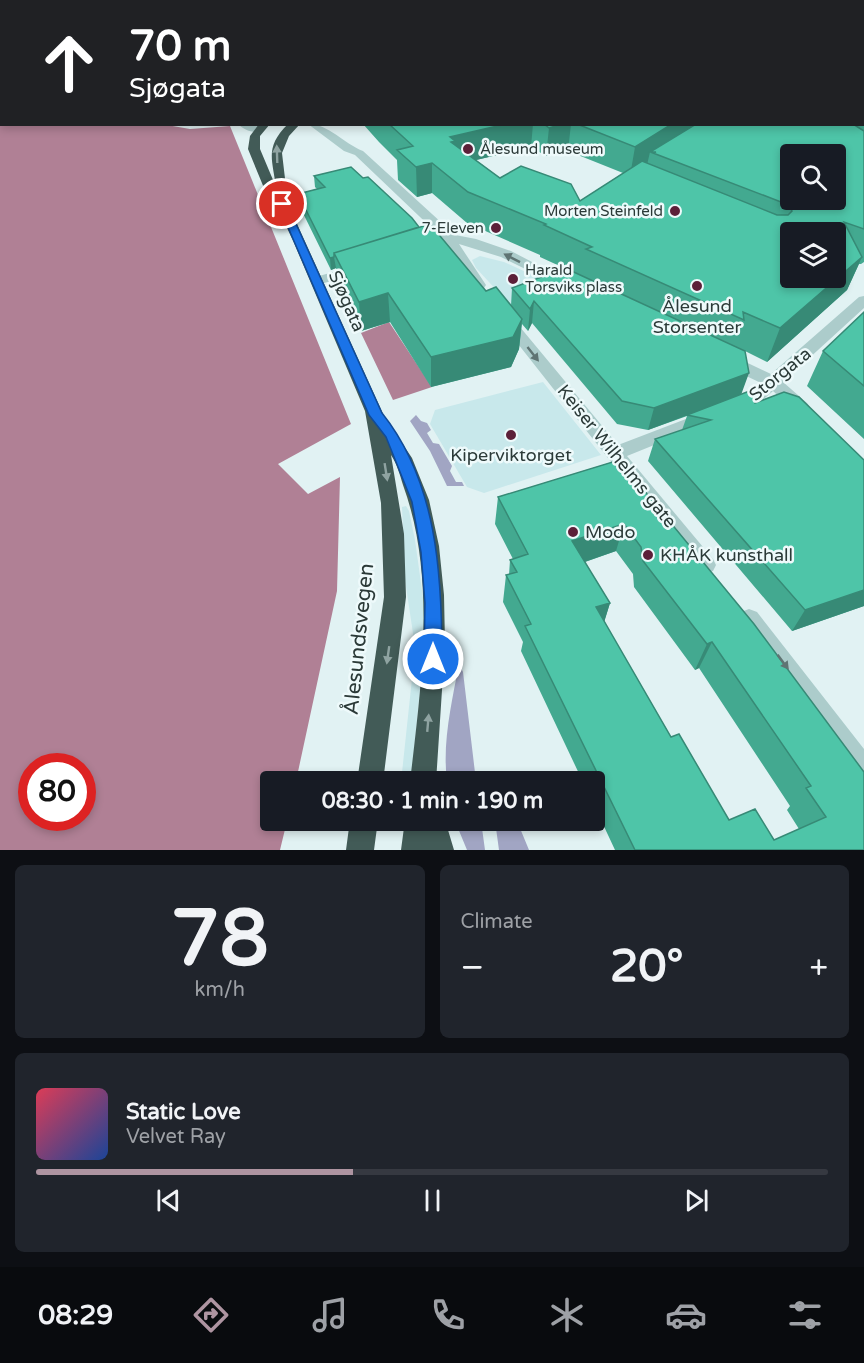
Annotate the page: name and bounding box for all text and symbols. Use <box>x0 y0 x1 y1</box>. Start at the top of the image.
text: 70 m <box>129 21 231 72</box>
icon: ahead <box>30 24 108 102</box>
text: Sjøgata <box>129 72 226 105</box>
place label: Ålesund museum <box>480 140 604 158</box>
marker: Ålesund museum <box>461 142 475 156</box>
one-way arrow <box>272 144 282 163</box>
map controls <box>780 144 846 288</box>
button: search <box>780 144 846 210</box>
pin <box>256 178 307 229</box>
icon: arrive <box>265 187 298 220</box>
place label: Morten Steinfeld <box>544 202 663 220</box>
marker: Morten Steinfeld <box>668 204 682 218</box>
place label: 7-Eleven <box>422 219 484 237</box>
marker: 7-Eleven <box>489 221 503 235</box>
button: layers <box>780 222 846 288</box>
one-way arrow <box>503 253 520 262</box>
place label: Harald Torsviks plass <box>525 261 622 296</box>
street label: Sjøgata <box>324 267 370 335</box>
marker: Harald Torsviks plass <box>506 272 520 286</box>
marker: Ålesund Storsenter <box>690 279 704 293</box>
place label: Ålesund Storsenter <box>653 295 741 338</box>
street label: Storgata <box>745 342 815 406</box>
one-way arrow <box>527 346 540 362</box>
street label: Keiser Wilhelms gate <box>553 380 681 532</box>
marker: Kiperviktorget <box>504 428 518 442</box>
place label: Kiperviktorget <box>450 444 572 466</box>
one-way arrow <box>382 463 391 482</box>
place label: Modo <box>585 521 635 543</box>
marker: Modo <box>566 525 580 539</box>
place label: KHÅK kunsthall <box>660 544 793 566</box>
marker: KHÅK kunsthall <box>641 548 655 562</box>
street label: Ålesundsvegen <box>339 562 379 716</box>
position arrow <box>401 627 465 691</box>
one-way arrow <box>383 645 392 664</box>
one-way arrow <box>777 654 790 670</box>
one-way arrow <box>423 714 433 733</box>
speed limit sign: 80 <box>18 753 96 831</box>
text: 08:30 · 1 min · 190 m <box>322 788 543 814</box>
text: 78 <box>171 892 269 986</box>
text: Climate <box>461 910 533 934</box>
text: 20° <box>610 940 683 994</box>
text: − <box>461 948 484 987</box>
text: + <box>809 948 828 987</box>
text: km/h <box>195 978 245 1002</box>
text: Static Love <box>126 1099 241 1125</box>
text: Velvet Ray <box>126 1125 226 1149</box>
icon: previous <box>152 1184 185 1217</box>
icon: pause <box>416 1184 449 1217</box>
icon: next <box>680 1184 713 1217</box>
icon: directions <box>190 1294 232 1336</box>
icon: music <box>309 1294 351 1336</box>
icon: phone <box>427 1294 469 1336</box>
icon: climate <box>546 1294 588 1336</box>
icon: car <box>665 1294 707 1336</box>
icon: filters <box>784 1294 826 1336</box>
text: 08:29 <box>38 1299 113 1332</box>

